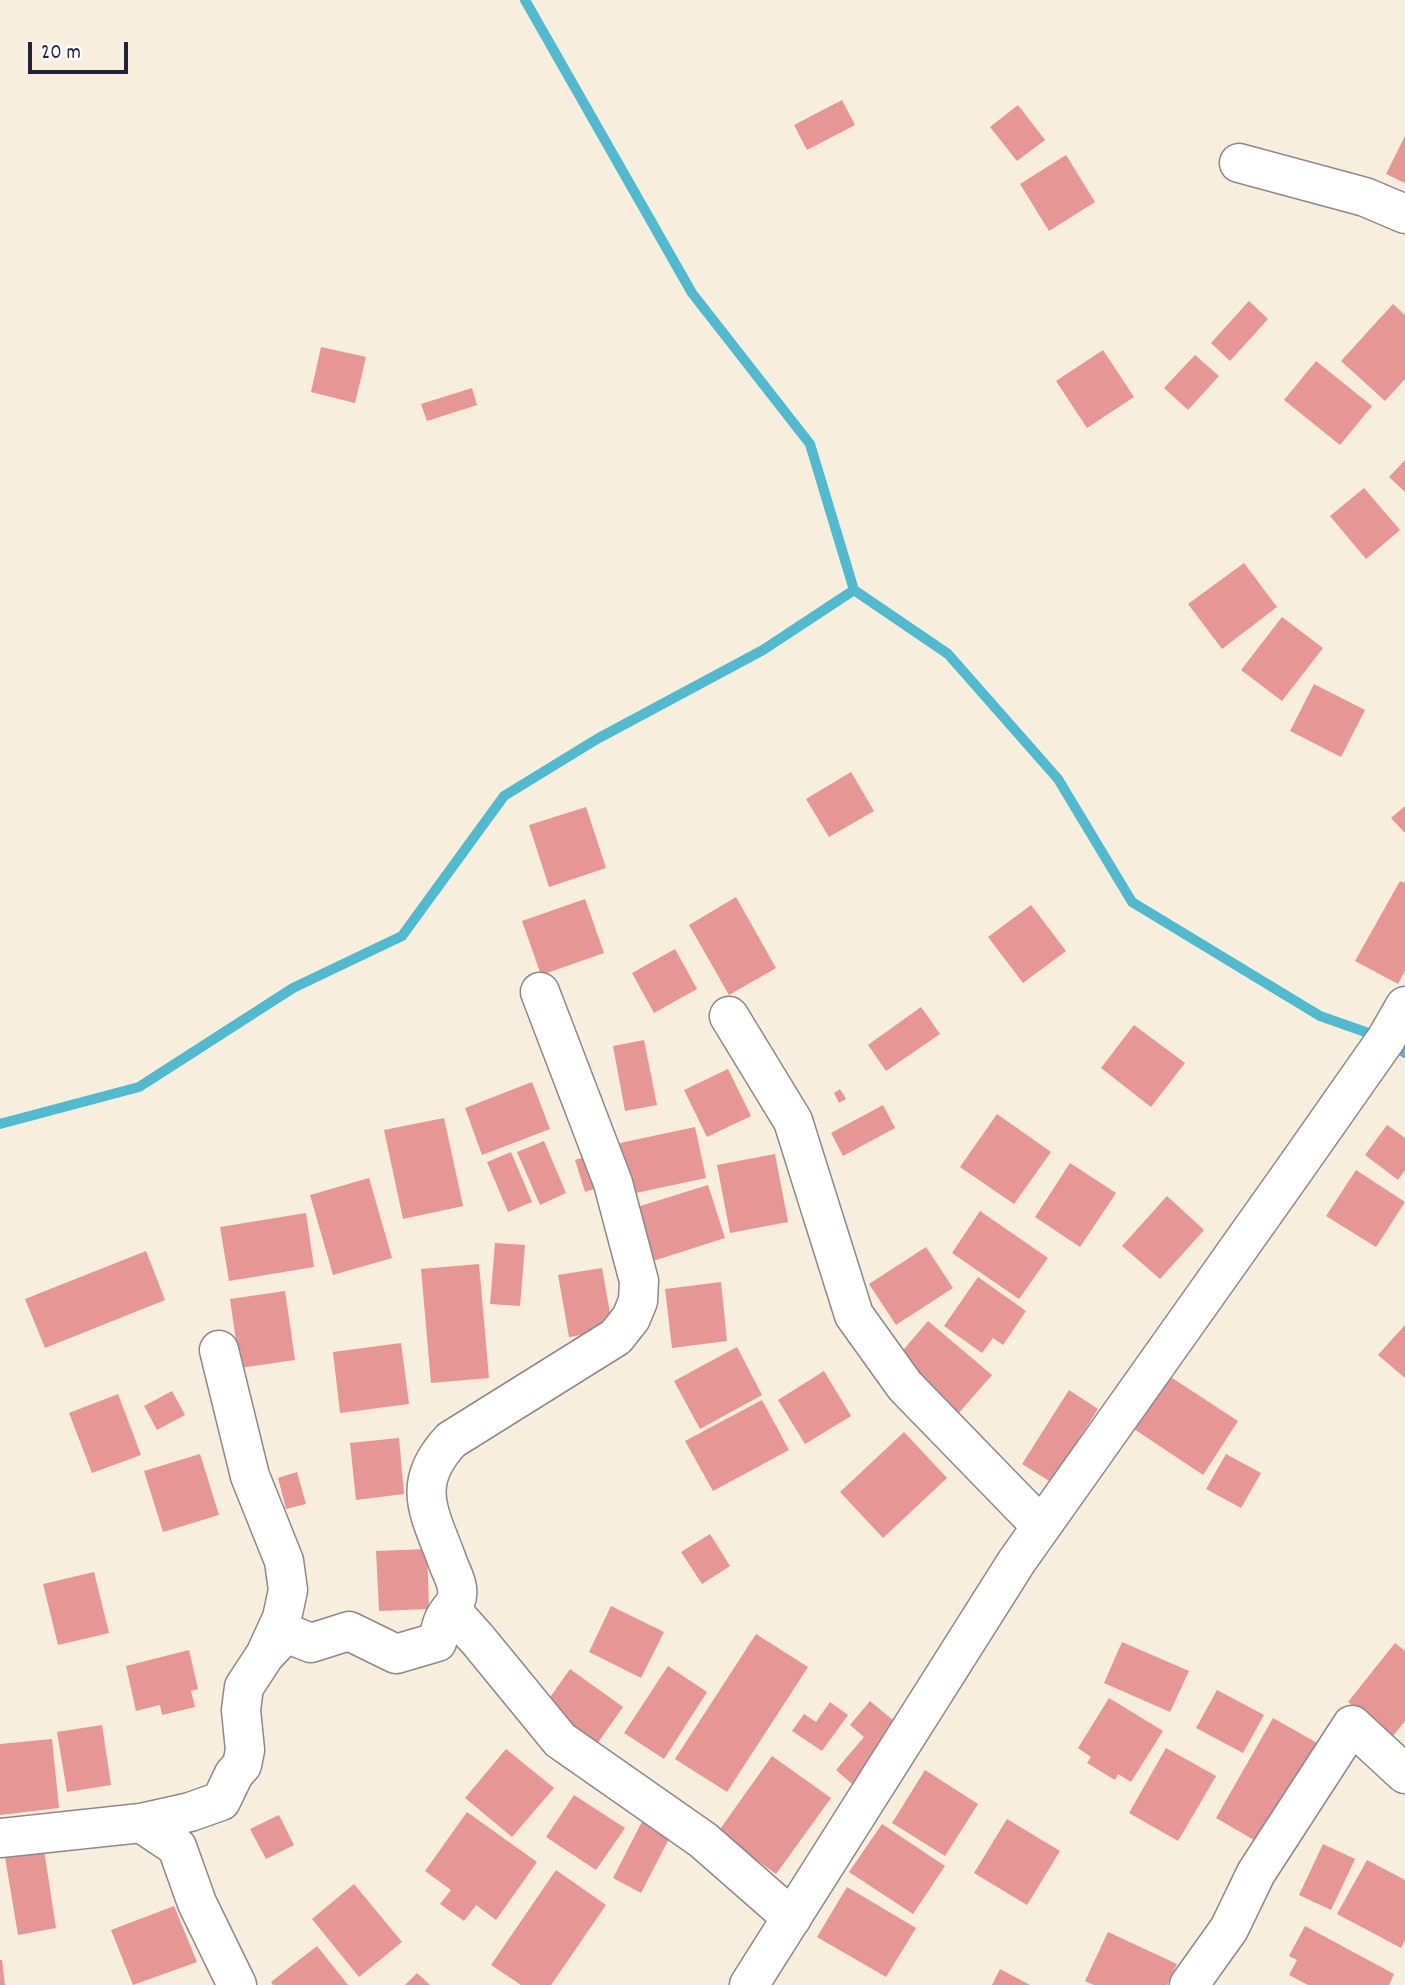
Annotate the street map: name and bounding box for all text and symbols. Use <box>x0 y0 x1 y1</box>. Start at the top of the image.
scale bar <box>32 28 131 72</box>
text: 20 m <box>41 39 81 69</box>

